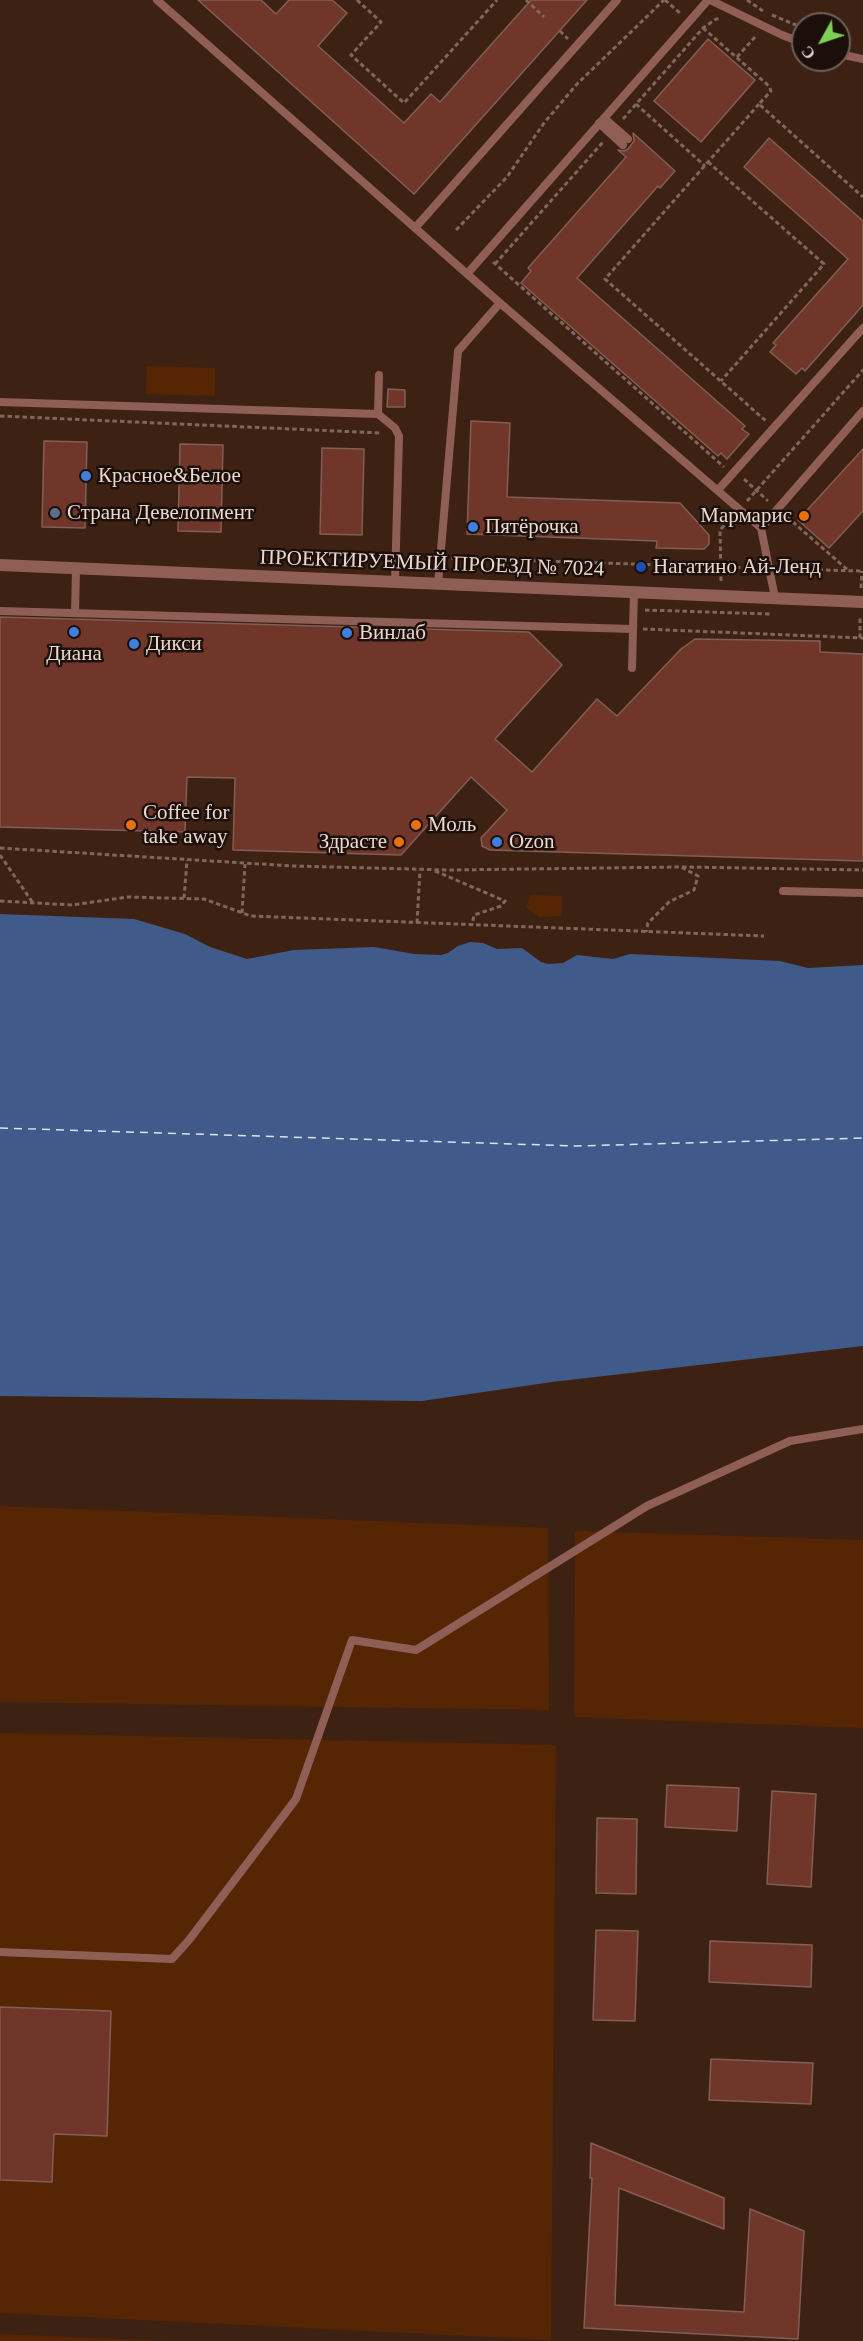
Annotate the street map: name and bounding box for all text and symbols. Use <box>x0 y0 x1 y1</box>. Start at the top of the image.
north arrow <box>791 12 851 72</box>
text: С <box>798 43 819 62</box>
place label: Красное&Белое <box>98 463 241 489</box>
marker: Красное&Белое <box>79 469 93 483</box>
place label: Страна Девелопмент <box>67 500 254 526</box>
place label: Мармарис <box>700 503 792 529</box>
marker: Страна Девелопмент <box>48 506 62 520</box>
marker: Мармарис <box>797 509 811 523</box>
place label: Пятёрочка <box>485 514 579 540</box>
marker: Пятёрочка <box>466 520 480 534</box>
street label: ПРОЕКТИРУЕМЫЙ ПРОЕЗД № 7024 <box>259 545 605 583</box>
place label: Нагатино Ай-Ленд <box>653 554 821 580</box>
marker: Нагатино Ай-Ленд <box>634 560 648 574</box>
place label: Винлаб <box>359 620 426 646</box>
marker: Диана <box>67 625 81 639</box>
marker: Винлаб <box>340 626 354 640</box>
place label: Дикси <box>146 631 202 657</box>
marker: Дикси <box>127 637 141 651</box>
place label: Диана <box>46 641 102 667</box>
place label: Coffee for take away <box>143 800 229 850</box>
place label: Моль <box>428 812 476 838</box>
marker: Coffee for take away <box>124 818 138 832</box>
marker: Моль <box>409 818 423 832</box>
place label: Здрасте <box>319 829 387 855</box>
place label: Ozon <box>509 829 554 855</box>
marker: Здрасте <box>392 835 406 849</box>
marker: Ozon <box>490 835 504 849</box>

